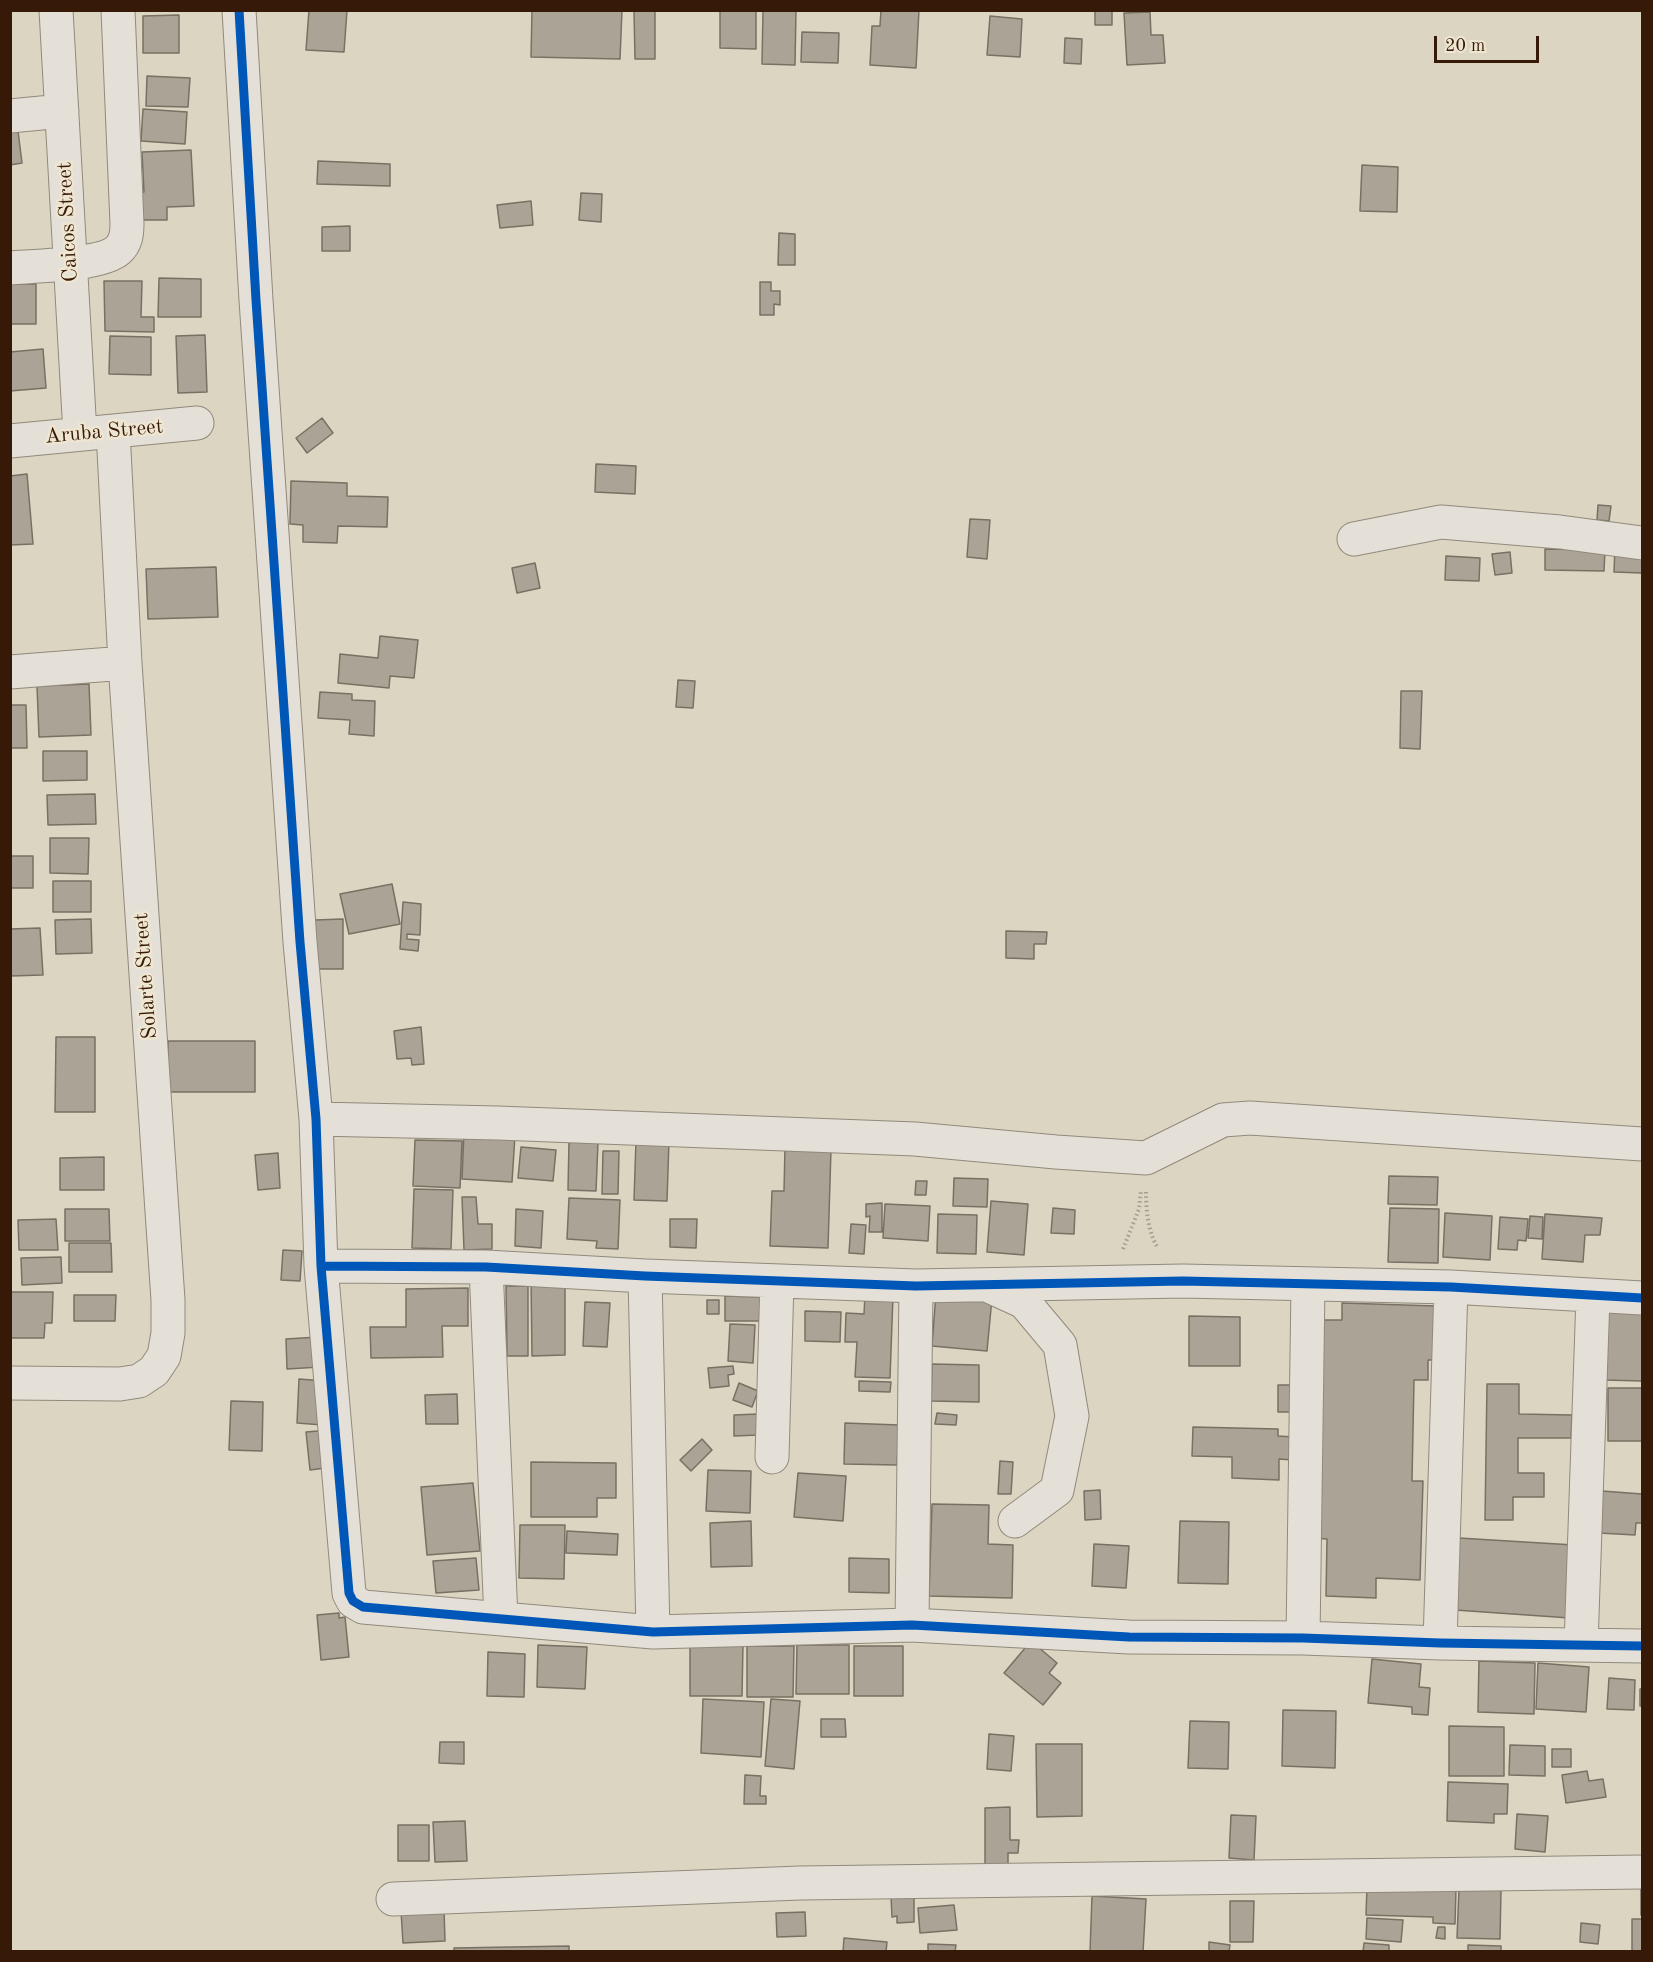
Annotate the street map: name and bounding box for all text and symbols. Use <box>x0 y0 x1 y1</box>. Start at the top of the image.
scale bar <box>1437 24 1542 62</box>
text: 20 m <box>1445 37 1485 55</box>
street label: Caicos Street <box>52 161 84 283</box>
street label: Aruba Street <box>44 414 164 450</box>
street label: Solarte Street <box>129 912 163 1040</box>

